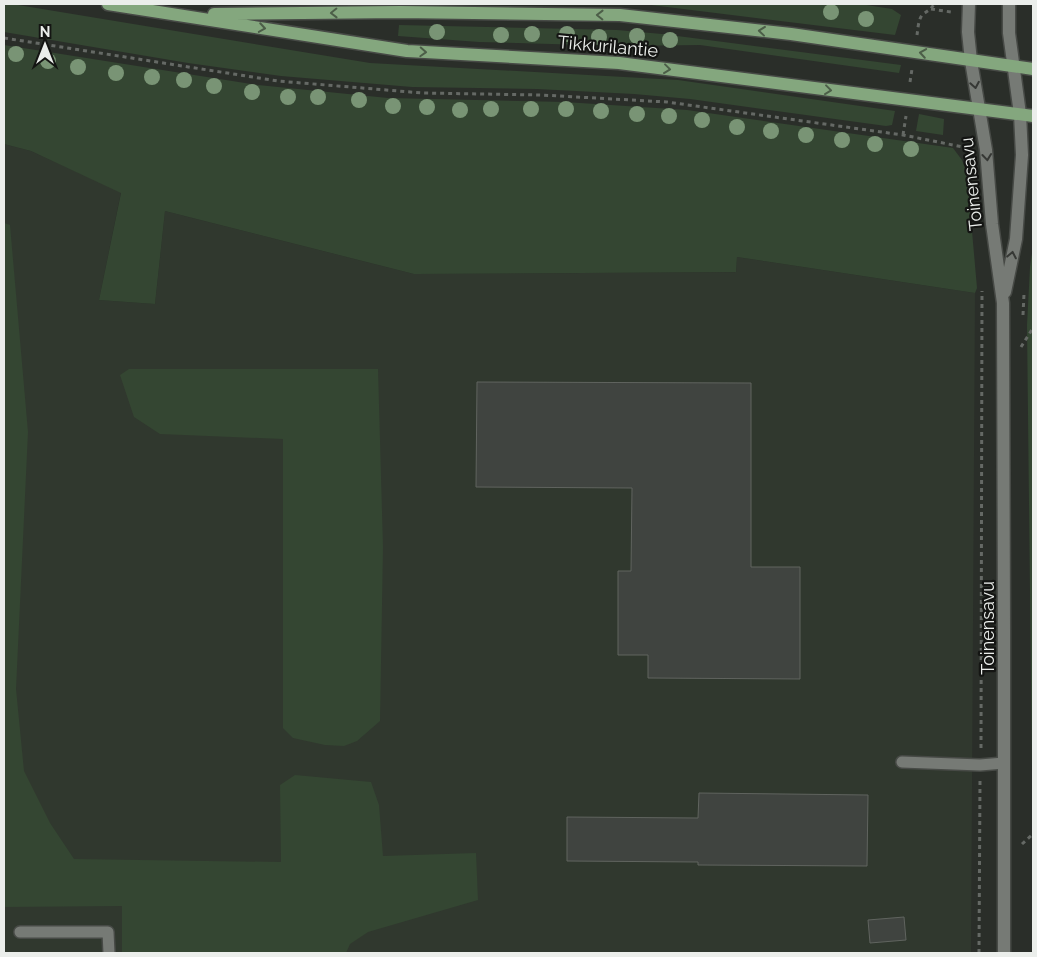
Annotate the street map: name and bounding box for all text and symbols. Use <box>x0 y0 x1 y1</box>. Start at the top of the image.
one-way arrow <box>329 8 337 18</box>
one-way arrow <box>596 10 604 20</box>
north arrow <box>20 20 70 70</box>
one-way arrow <box>258 22 266 32</box>
text: N <box>40 24 50 40</box>
one-way arrow <box>757 26 765 37</box>
street label: Tikkurilantie <box>557 31 659 61</box>
one-way arrow <box>419 46 427 57</box>
one-way arrow <box>918 49 927 59</box>
one-way arrow <box>663 63 671 74</box>
one-way arrow <box>969 81 980 89</box>
one-way arrow <box>825 84 833 95</box>
street label: Toinensavu <box>956 136 986 232</box>
one-way arrow <box>981 153 992 161</box>
one-way arrow <box>1007 251 1017 260</box>
street label: Toinensavu <box>977 581 998 675</box>

